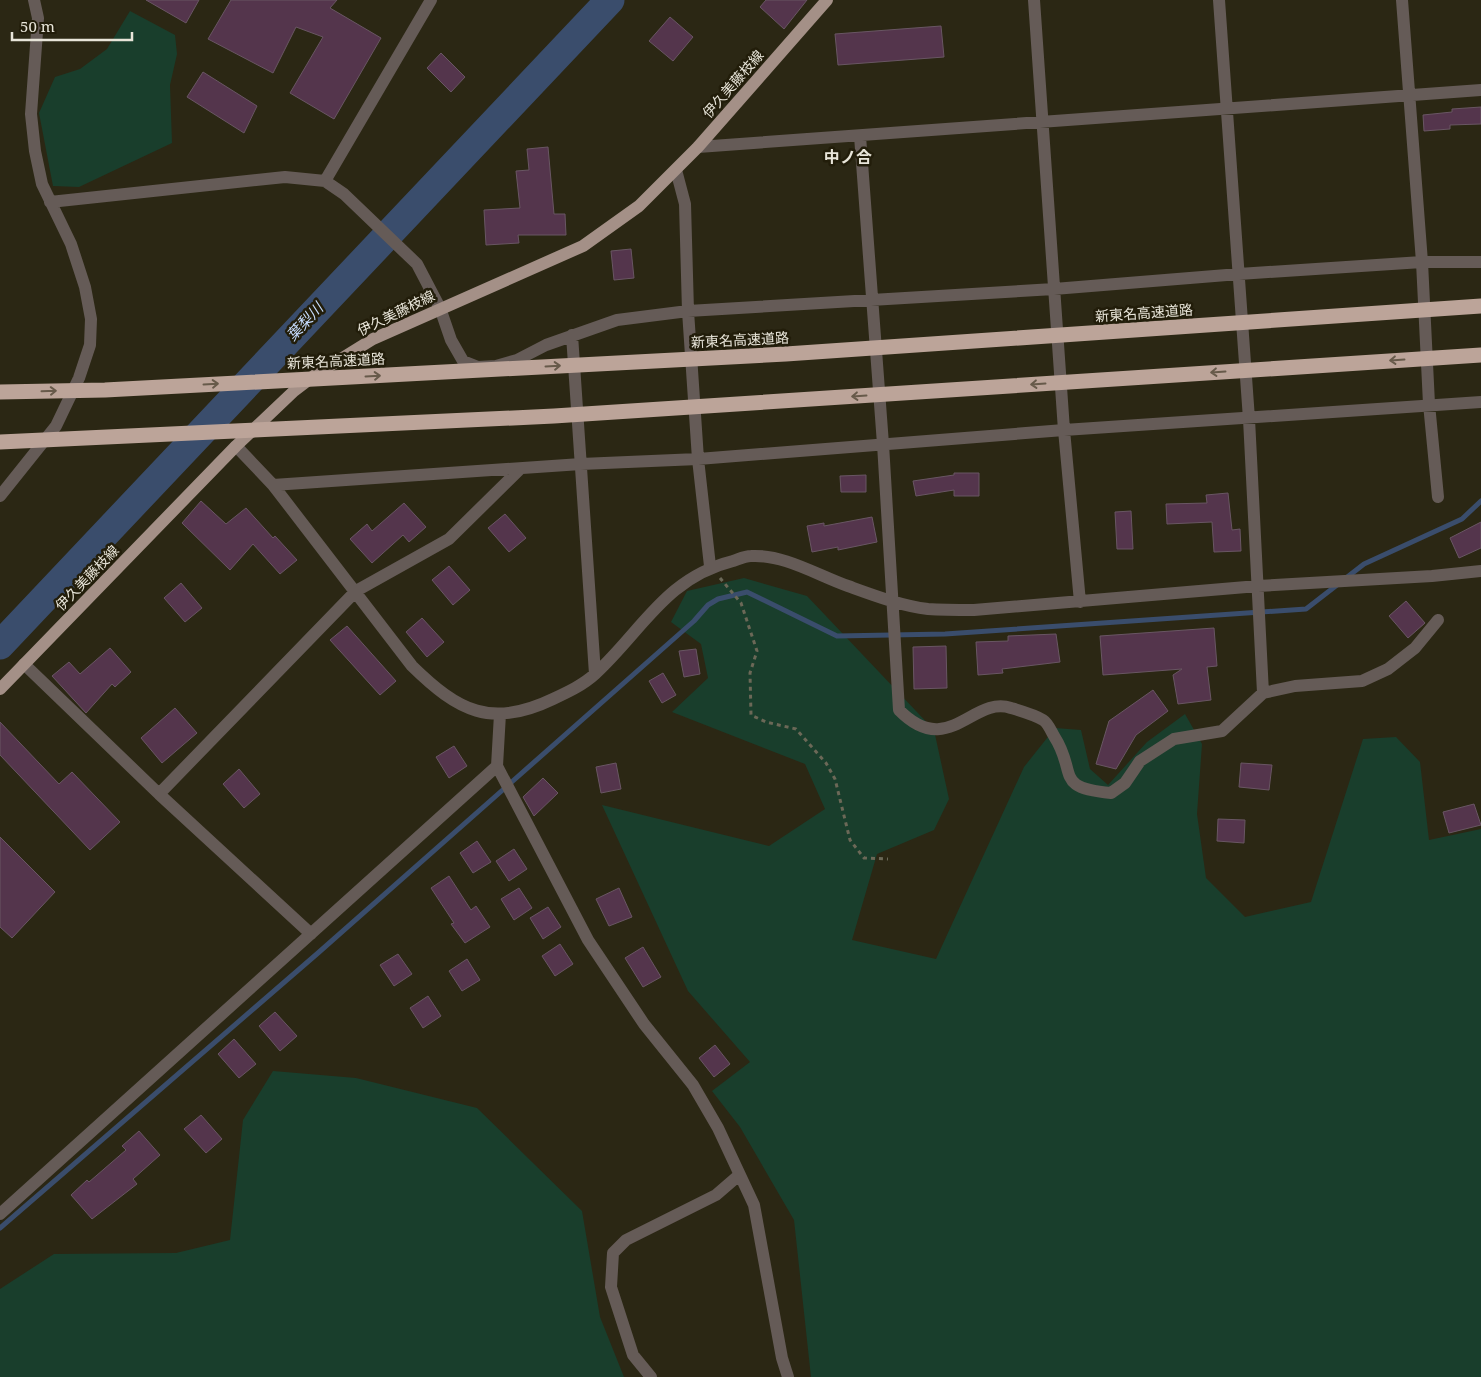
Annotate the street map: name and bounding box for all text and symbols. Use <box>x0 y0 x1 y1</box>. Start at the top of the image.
scale bar <box>12 10 132 42</box>
text: 50 m <box>20 16 55 36</box>
street label: 伊久美藤枝線 <box>698 46 767 122</box>
district label: 中ノ合 <box>824 146 872 168</box>
street label: 伊久美藤枝線 <box>354 286 438 340</box>
water label: 葉梨川 <box>282 297 328 345</box>
street label: 新東名高速道路 <box>1094 300 1194 325</box>
street label: 新東名高速道路 <box>691 327 789 352</box>
street label: 新東名高速道路 <box>287 348 385 373</box>
one-way arrow <box>1390 356 1406 365</box>
one-way arrow <box>545 362 561 371</box>
one-way arrow <box>1210 368 1226 377</box>
one-way arrow <box>365 371 381 380</box>
one-way arrow <box>202 379 219 389</box>
one-way arrow <box>1030 379 1046 388</box>
one-way arrow <box>40 386 56 396</box>
one-way arrow <box>851 391 867 400</box>
street label: 伊久美藤枝線 <box>51 541 123 614</box>

